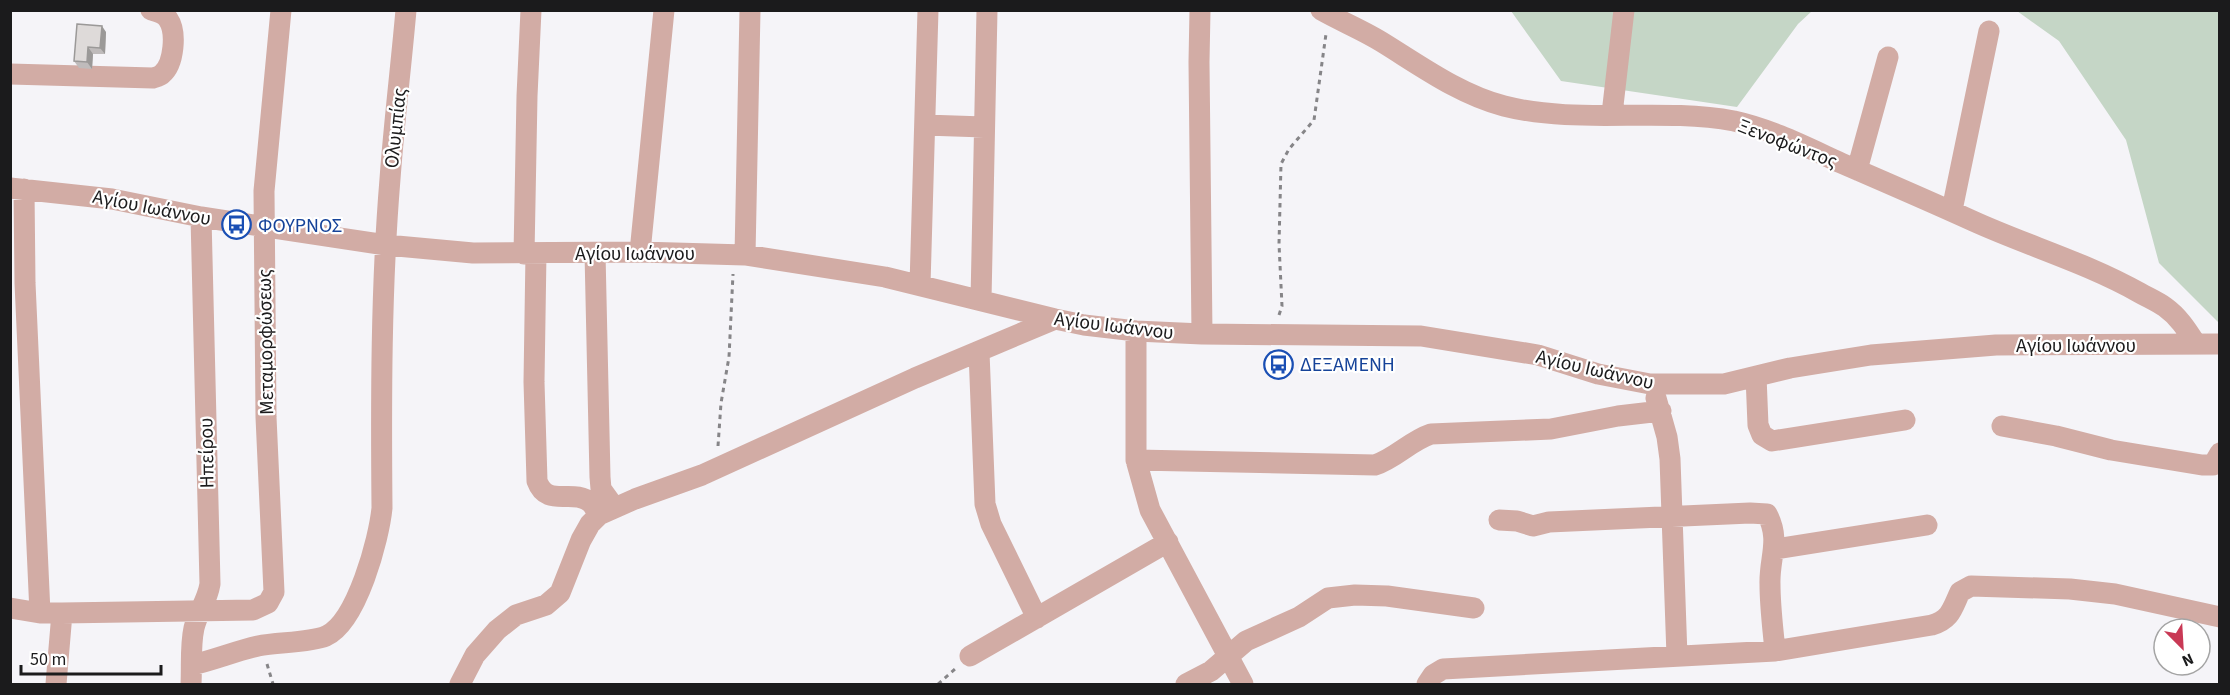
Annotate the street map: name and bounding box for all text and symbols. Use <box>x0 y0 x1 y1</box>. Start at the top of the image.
street label: Ολυμπίας <box>378 86 414 170</box>
street label: Ξενοφώντος <box>1734 112 1842 176</box>
street label: Αγίου Ιωάννου <box>90 183 213 233</box>
bus stop icon: ΦΟΥΡΝΟΣ <box>221 209 253 241</box>
place label: ΦΟΥΡΝΟΣ <box>258 212 343 240</box>
street label: Αγίου Ιωάννου <box>575 240 695 268</box>
street label: Μεταμορφώσεως <box>251 268 281 415</box>
street label: Αγίου Ιωάννου <box>1053 305 1175 347</box>
street label: Αγίου Ιωάννου <box>2016 332 2136 360</box>
street label: Αγίου Ιωάννου <box>1533 343 1656 397</box>
bus stop icon: ΔΕΞΑΜΕΝΗ <box>1263 348 1295 380</box>
place label: ΔΕΞΑΜΕΝΗ <box>1300 351 1395 379</box>
street label: Ηπείρου <box>192 417 222 489</box>
north arrow <box>2152 617 2212 677</box>
scale bar <box>21 638 160 676</box>
text: 50 m <box>30 647 66 672</box>
text: N <box>2178 648 2197 672</box>

